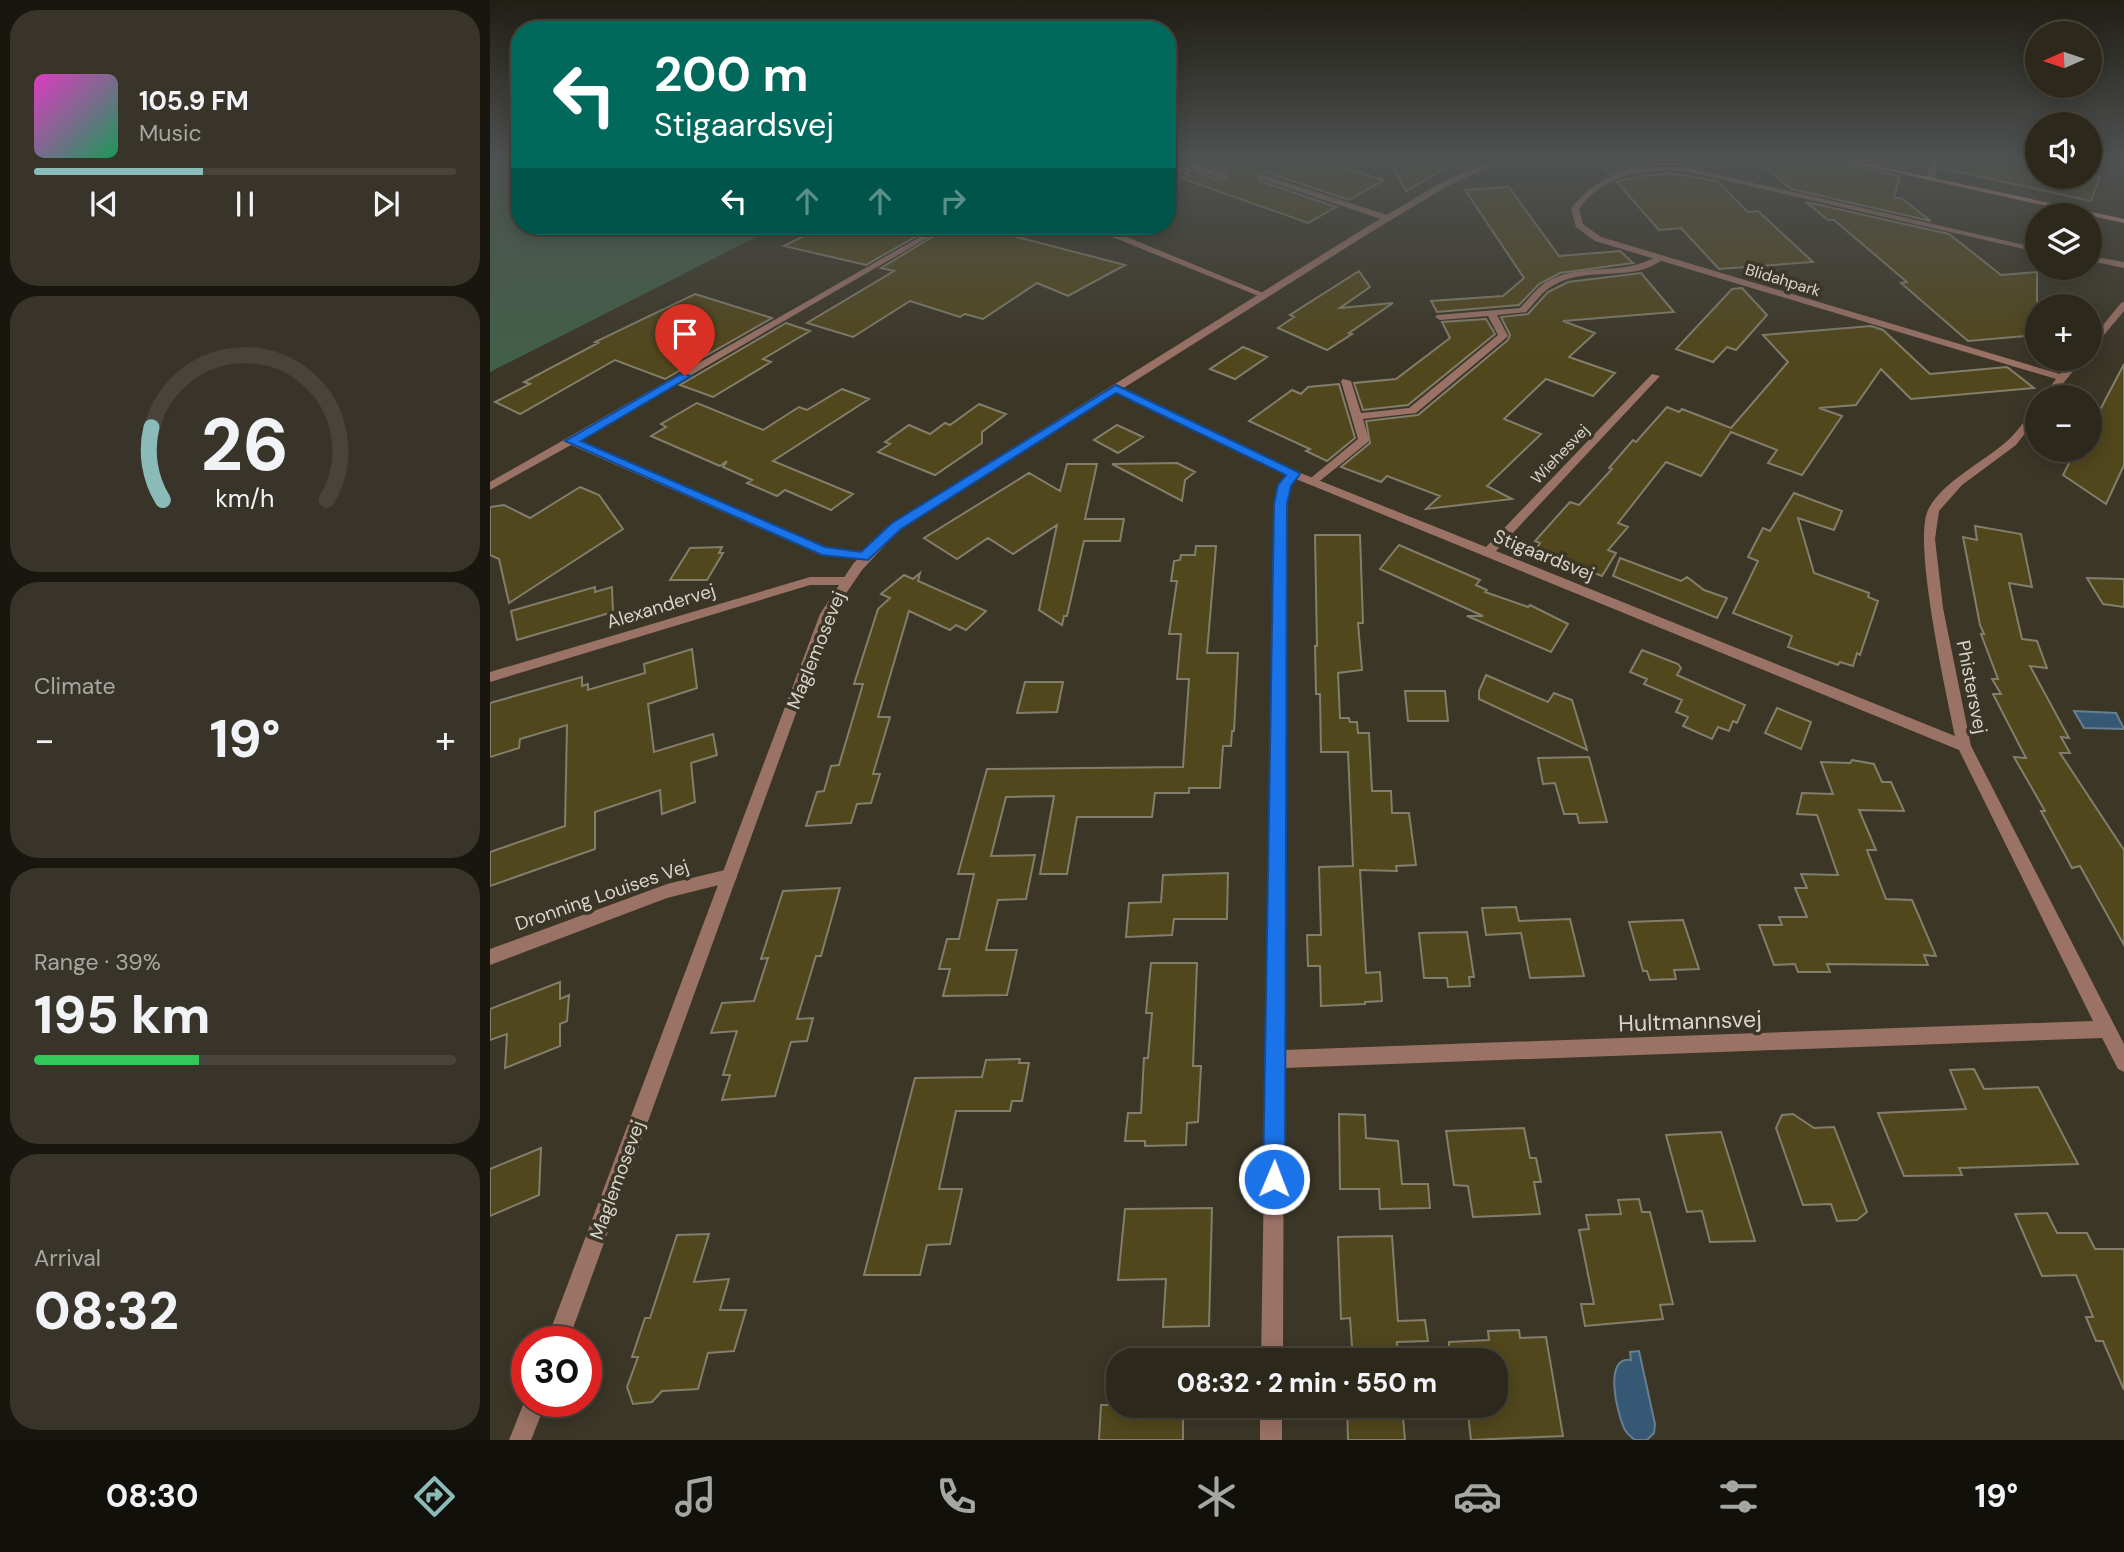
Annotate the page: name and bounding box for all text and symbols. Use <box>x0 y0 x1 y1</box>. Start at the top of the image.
north arrow <box>2025 21 2102 98</box>
map controls <box>2025 21 2102 462</box>
text: 200 m <box>654 42 809 106</box>
icon: left <box>539 49 630 140</box>
text: 105.9 FM <box>139 84 249 118</box>
text: Stigaardsvej <box>654 104 834 146</box>
button: sound <box>2025 112 2102 189</box>
text: Music <box>139 118 202 148</box>
icon: left <box>715 182 753 220</box>
icon: ahead <box>788 182 826 220</box>
icon: ahead <box>861 182 899 220</box>
icon: right <box>934 182 972 220</box>
icon: previous <box>85 185 123 223</box>
icon: pause <box>226 185 264 223</box>
icon: next <box>367 185 405 223</box>
button: layers <box>2025 203 2102 280</box>
street label: Blidahpark <box>1743 259 1823 301</box>
button: + <box>2025 294 2102 371</box>
pin <box>655 304 715 376</box>
icon: arrive <box>666 315 704 353</box>
button: − <box>2025 385 2102 462</box>
text: 26 <box>201 398 289 493</box>
street label: Wiehesvej <box>1526 420 1594 488</box>
text: km/h <box>215 482 275 515</box>
street label: Stigaardsvej <box>1490 523 1598 587</box>
street label: Alexandervej <box>604 578 718 634</box>
street label: Maglemosevej <box>781 587 851 713</box>
street label: Phistersvej <box>1951 638 1993 736</box>
text: Climate <box>34 671 116 701</box>
text: 19° <box>209 705 281 773</box>
text: − <box>34 715 55 765</box>
text: + <box>435 715 456 765</box>
street label: Dronning Louises Vej <box>512 854 692 936</box>
text: Range · 39% <box>34 947 161 977</box>
text: 195 km <box>34 981 210 1049</box>
street label: Hultmannsvej <box>1618 1004 1762 1038</box>
street label: Maglemosevej <box>584 1117 650 1243</box>
position arrow <box>1237 1142 1311 1216</box>
text: Arrival <box>34 1243 101 1273</box>
text: 08:32 <box>34 1277 179 1345</box>
speed limit sign: 30 <box>511 1326 602 1417</box>
text: 08:32 · 2 min · 550 m <box>1177 1366 1437 1400</box>
icon: directions <box>410 1472 459 1521</box>
icon: music <box>671 1472 720 1521</box>
icon: phone <box>932 1472 981 1521</box>
icon: climate <box>1192 1472 1241 1521</box>
icon: car <box>1453 1472 1502 1521</box>
icon: filters <box>1714 1472 1763 1521</box>
text: 08:30 <box>106 1475 199 1517</box>
text: 19° <box>1975 1475 2018 1517</box>

